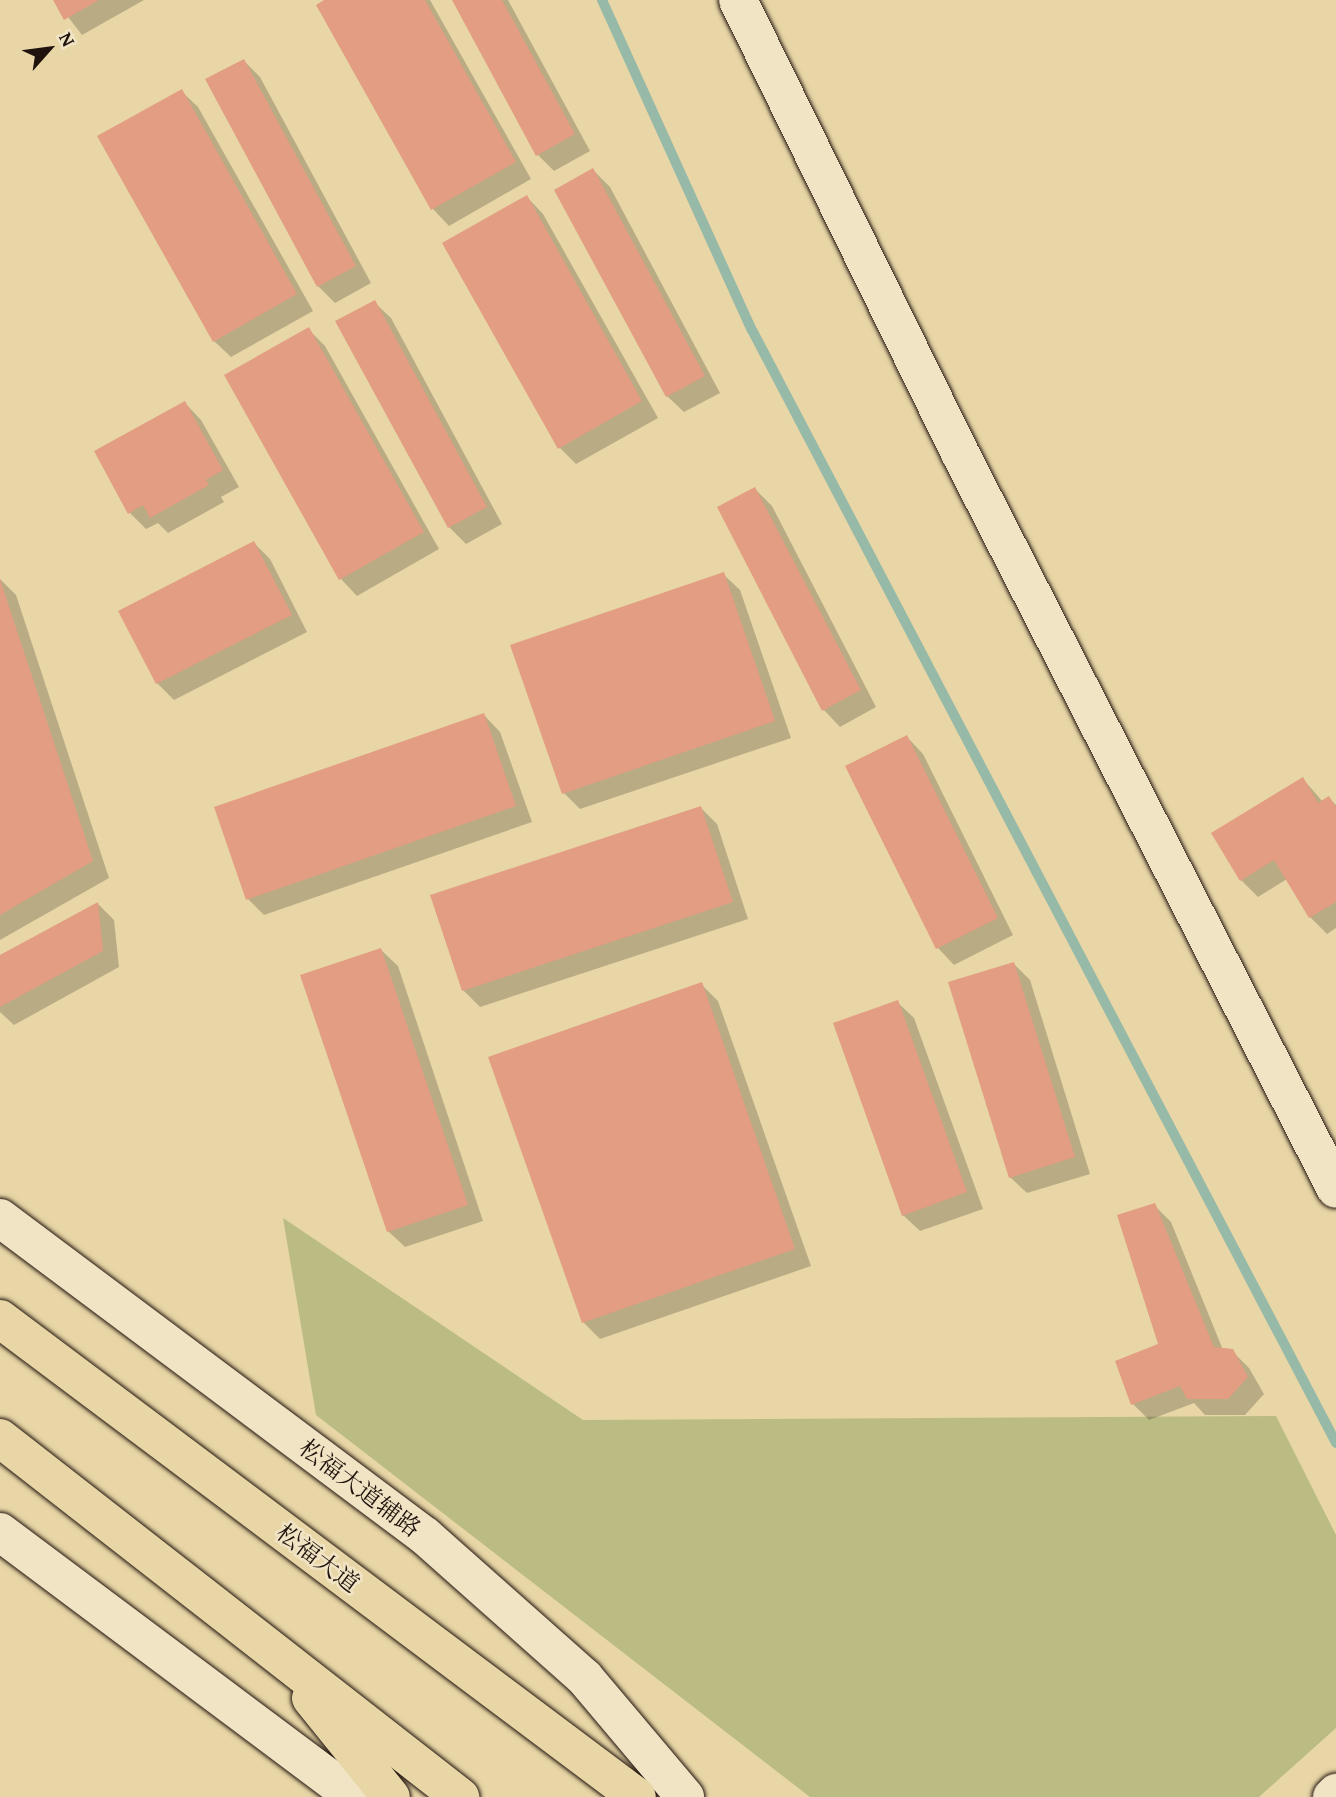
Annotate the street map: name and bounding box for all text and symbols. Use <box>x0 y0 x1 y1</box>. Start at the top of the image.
north arrow <box>14 14 84 84</box>
text: N <box>52 27 83 51</box>
street label: 松福大道辅路 <box>294 1433 426 1543</box>
street label: 松福大道 <box>271 1518 365 1598</box>

